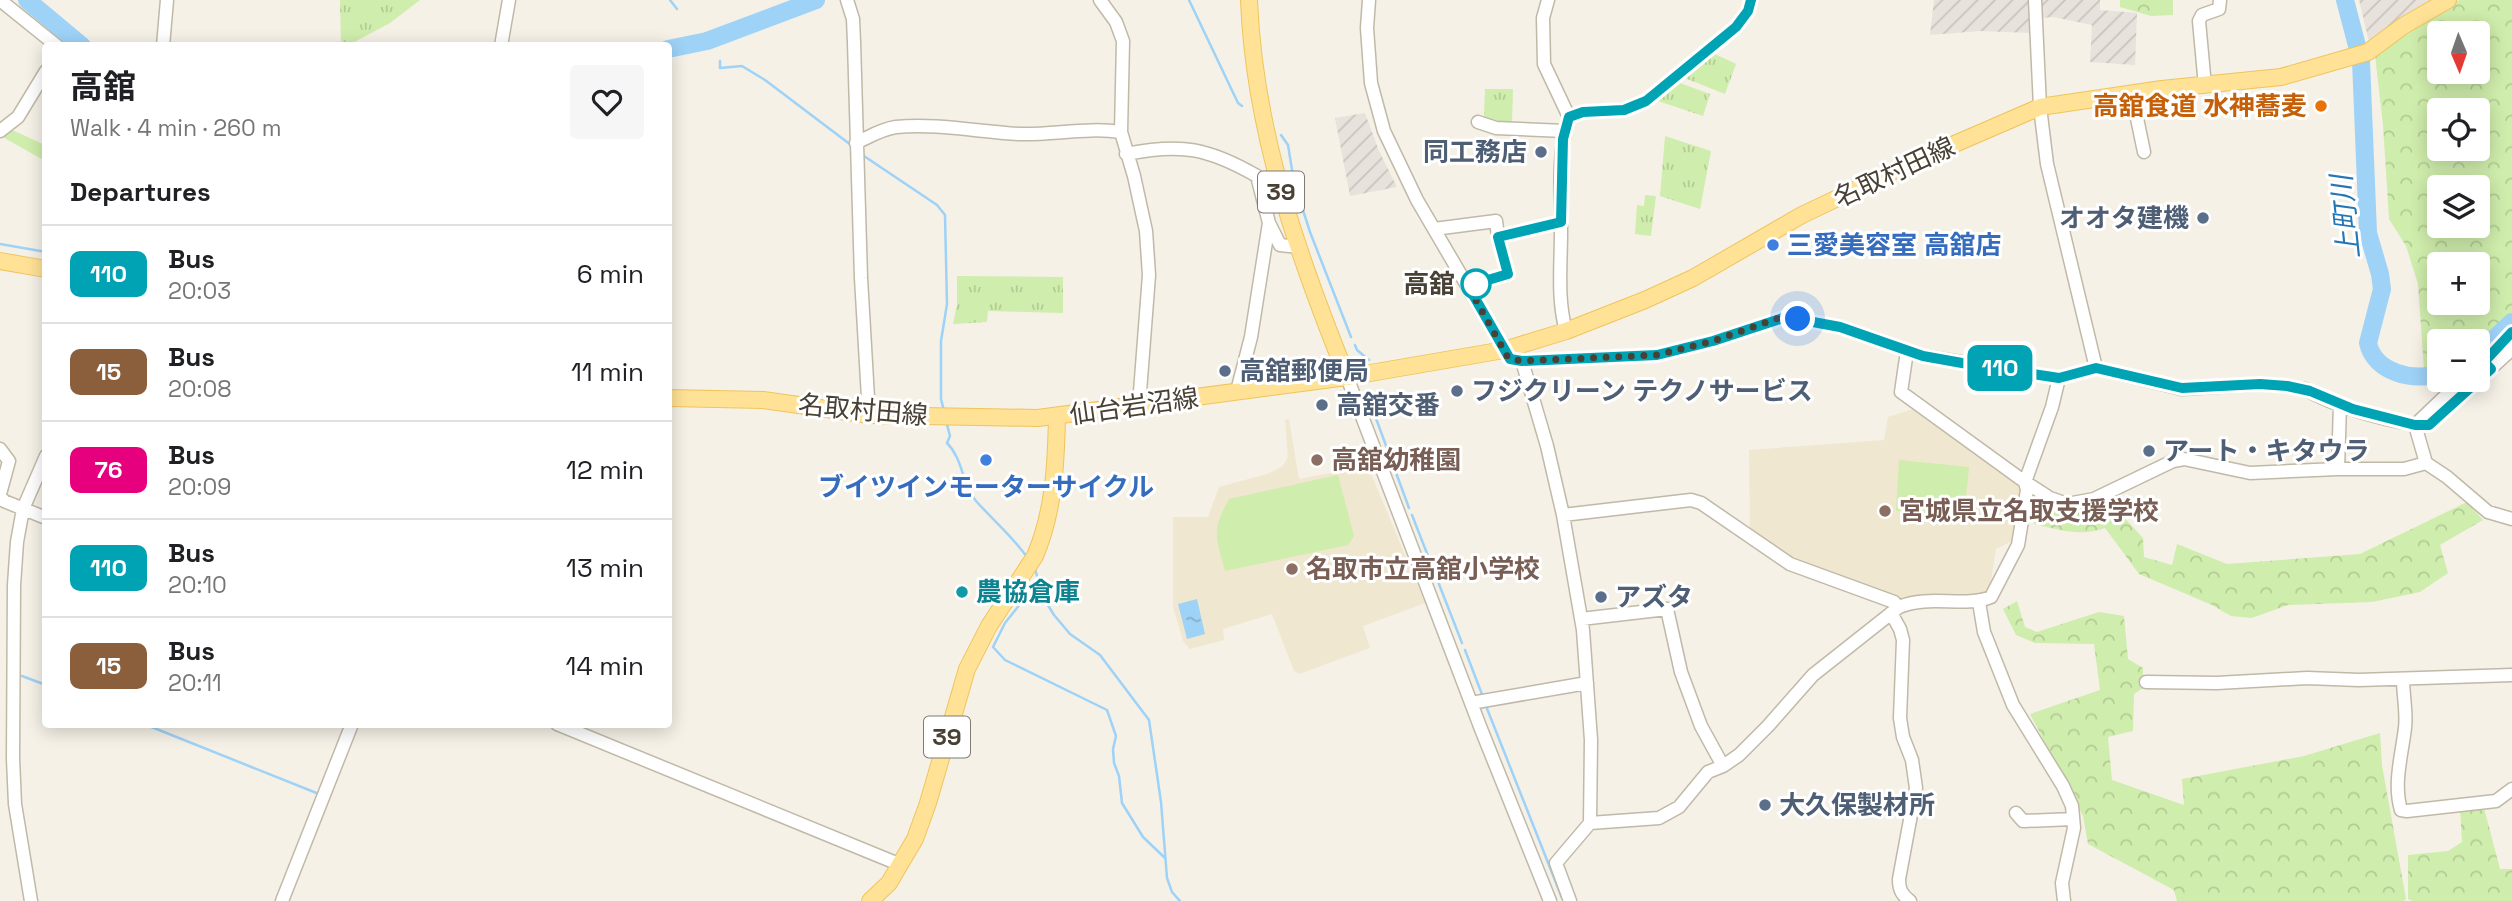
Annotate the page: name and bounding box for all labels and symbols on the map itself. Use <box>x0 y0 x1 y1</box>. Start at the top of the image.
north arrow <box>2427 21 2490 84</box>
place label: 高舘食道 水神蕎麦 <box>2092 89 2307 123</box>
marker: 高舘食道 水神蕎麦 <box>2313 98 2329 114</box>
street label: 名取村田線 <box>1828 129 1960 215</box>
place label: 同工務店 <box>1423 135 1527 169</box>
marker: 同工務店 <box>1533 144 1549 160</box>
water label: 上町川 <box>2322 170 2367 261</box>
road number: 39 <box>1258 172 1304 212</box>
place label: オオタ建機 <box>2059 201 2189 235</box>
marker: オオタ建機 <box>2195 210 2211 226</box>
place label: 三愛美容室 高舘店 <box>1787 228 2002 262</box>
marker: 三愛美容室 高舘店 <box>1765 237 1781 253</box>
place label: 高舘 <box>1403 267 1455 301</box>
marker: 高舘 <box>1461 269 1491 299</box>
your location <box>1780 301 1815 336</box>
line badge: 110 <box>1960 345 2040 391</box>
place label: 高舘郵便局 <box>1239 354 1369 388</box>
marker: 高舘郵便局 <box>1217 363 1233 379</box>
place label: フジクリーン テクノサービス <box>1471 374 1813 408</box>
street label: 仙台岩沼線 <box>1067 380 1201 432</box>
marker: フジクリーン テクノサービス <box>1449 383 1465 399</box>
street label: 名取村田線 <box>797 387 929 433</box>
place label: 高舘交番 <box>1336 388 1440 422</box>
marker: 高舘交番 <box>1314 397 1330 413</box>
place label: アート・キタウラ <box>2163 434 2369 468</box>
place label: 高舘幼稚園 <box>1331 443 1461 477</box>
marker: アート・キタウラ <box>2141 443 2157 459</box>
marker: ブイツインモーターサイクル <box>978 452 994 468</box>
marker: 高舘幼稚園 <box>1309 452 1325 468</box>
place label: ブイツインモーターサイクル <box>818 470 1154 504</box>
place label: 宮城県立名取支援学校 <box>1899 494 2159 528</box>
marker: 宮城県立名取支援学校 <box>1877 503 1893 519</box>
place label: 名取市立高舘小学校 <box>1306 552 1540 586</box>
marker: 名取市立高舘小学校 <box>1284 561 1300 577</box>
place label: 農協倉庫 <box>976 575 1080 609</box>
place label: アズタ <box>1615 580 1693 614</box>
marker: 農協倉庫 <box>954 584 970 600</box>
marker: アズタ <box>1593 589 1609 605</box>
road number: 39 <box>924 716 970 758</box>
place label: 大久保製材所 <box>1779 788 1935 822</box>
marker: 大久保製材所 <box>1757 797 1773 813</box>

